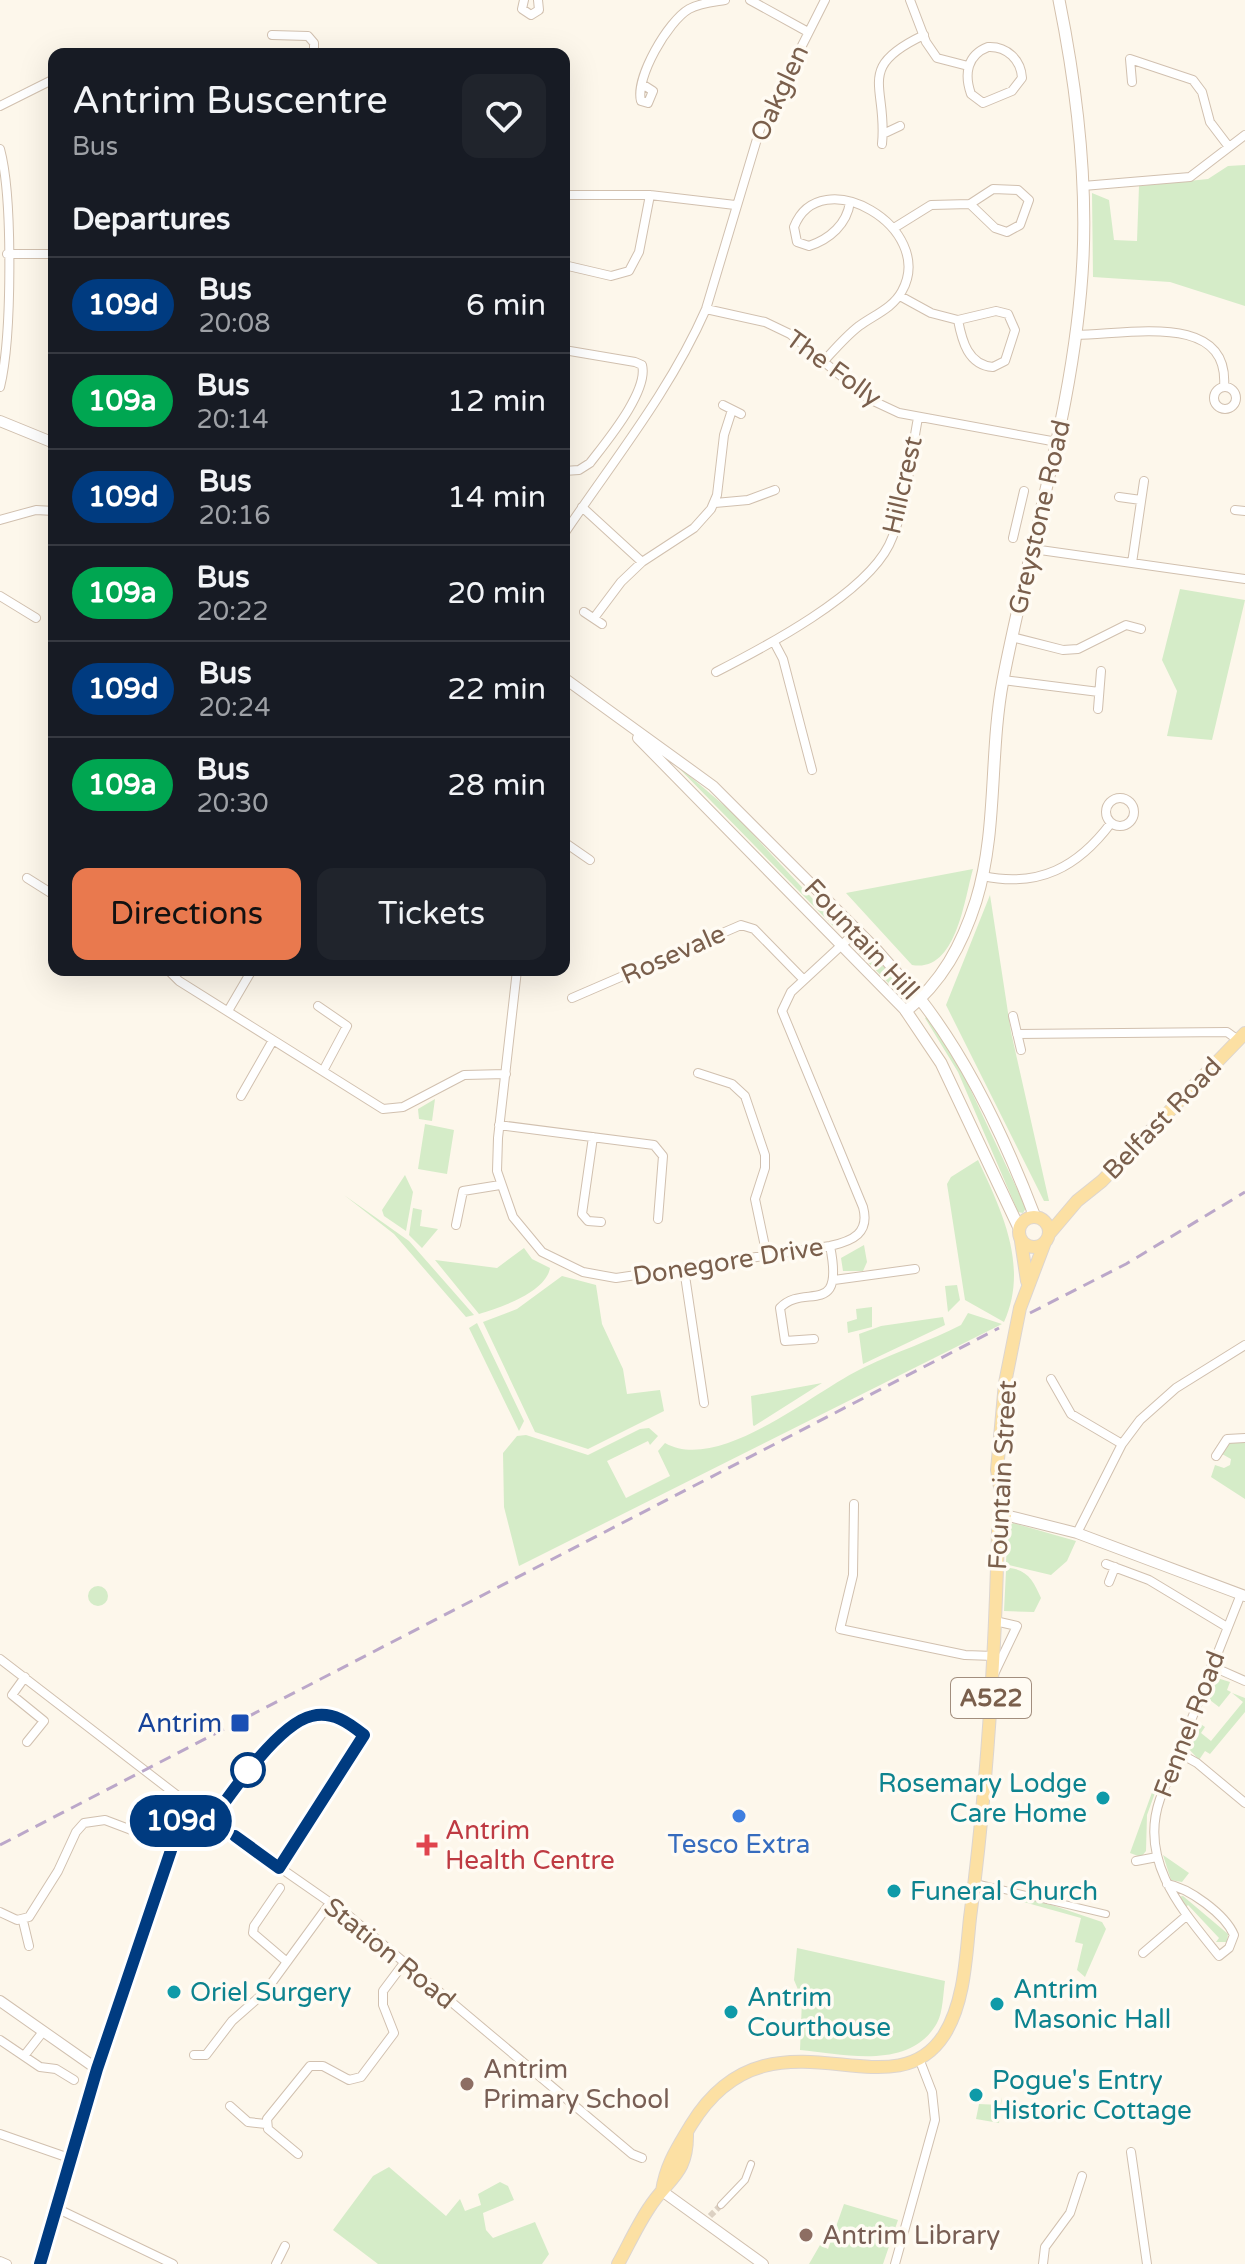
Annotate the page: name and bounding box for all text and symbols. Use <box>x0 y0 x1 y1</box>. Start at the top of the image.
street label: Oakglen <box>744 40 815 146</box>
button: heart <box>462 74 546 158</box>
text: Antrim Buscentre <box>72 78 388 124</box>
text: Bus <box>72 131 118 162</box>
text: Departures <box>72 201 230 238</box>
text: Bus <box>198 271 252 308</box>
text: 6 min <box>466 287 546 324</box>
text: 109d <box>88 288 158 322</box>
text: 20:08 <box>198 308 271 339</box>
street label: The Folly <box>780 323 888 413</box>
text: Bus <box>197 367 250 404</box>
text: 12 min <box>447 383 546 420</box>
text: 109a <box>88 384 157 418</box>
text: 20:14 <box>197 404 269 435</box>
street label: Greystone Road <box>1002 417 1077 617</box>
street label: Hillcrest <box>876 433 929 537</box>
text: Bus <box>198 463 252 500</box>
text: 14 min <box>447 479 546 516</box>
text: 109d <box>88 480 158 514</box>
text: 20:16 <box>198 500 271 531</box>
text: Bus <box>197 559 250 596</box>
text: 20 min <box>447 575 546 612</box>
text: 109a <box>88 576 157 610</box>
text: 20:22 <box>197 596 269 627</box>
text: Bus <box>198 655 252 692</box>
text: 22 min <box>447 671 546 708</box>
text: 109d <box>88 672 158 706</box>
text: 20:24 <box>198 692 271 723</box>
text: Bus <box>197 751 250 788</box>
text: 28 min <box>447 767 546 804</box>
text: 109a <box>88 768 157 802</box>
text: 20:30 <box>197 788 269 819</box>
button: Directions <box>72 868 301 960</box>
button: Tickets <box>317 868 546 960</box>
street label: Fountain Hill <box>798 872 926 1006</box>
street label: Rosevale <box>616 918 730 991</box>
street label: Belfast Road <box>1096 1051 1228 1186</box>
street label: Donegore Drive <box>630 1231 826 1292</box>
street label: Fountain Street <box>982 1379 1023 1571</box>
street label: Fennel Road <box>1147 1647 1232 1802</box>
road number: A522 <box>951 1678 1031 1718</box>
place label: Antrim <box>137 1708 222 1739</box>
marker: Antrim <box>229 1712 251 1734</box>
unlabelled marker <box>231 1753 265 1787</box>
place label: Rosemary Lodge Care Home <box>878 1768 1087 1829</box>
marker: Rosemary Lodge Care Home <box>1094 1789 1112 1807</box>
line badge: 109d <box>125 1795 237 1847</box>
text: 109d <box>146 1804 216 1838</box>
marker: Tesco Extra <box>730 1807 748 1825</box>
place label: Antrim Health Centre <box>445 1815 615 1876</box>
place label: Tesco Extra <box>668 1829 810 1860</box>
marker: Antrim Health Centre <box>416 1834 438 1856</box>
place label: Funeral Church <box>910 1876 1098 1907</box>
marker: Funeral Church <box>885 1882 903 1900</box>
street label: Station Road <box>318 1891 462 2016</box>
place label: Antrim Masonic Hall <box>1013 1974 1171 2035</box>
place label: Oriel Surgery <box>190 1977 352 2008</box>
place label: Antrim Courthouse <box>747 1982 891 2043</box>
marker: Oriel Surgery <box>165 1983 183 2001</box>
marker: Antrim Masonic Hall <box>988 1995 1006 2013</box>
marker: Antrim Courthouse <box>722 2003 740 2021</box>
place label: Antrim Primary School <box>483 2054 670 2115</box>
place label: Pogue's Entry Historic Cottage <box>992 2065 1192 2126</box>
marker: Antrim Primary School <box>458 2075 476 2093</box>
marker: Pogue's Entry Historic Cottage <box>967 2086 985 2104</box>
place label: Antrim Library <box>822 2220 1000 2251</box>
marker: Antrim Library <box>797 2226 815 2244</box>

